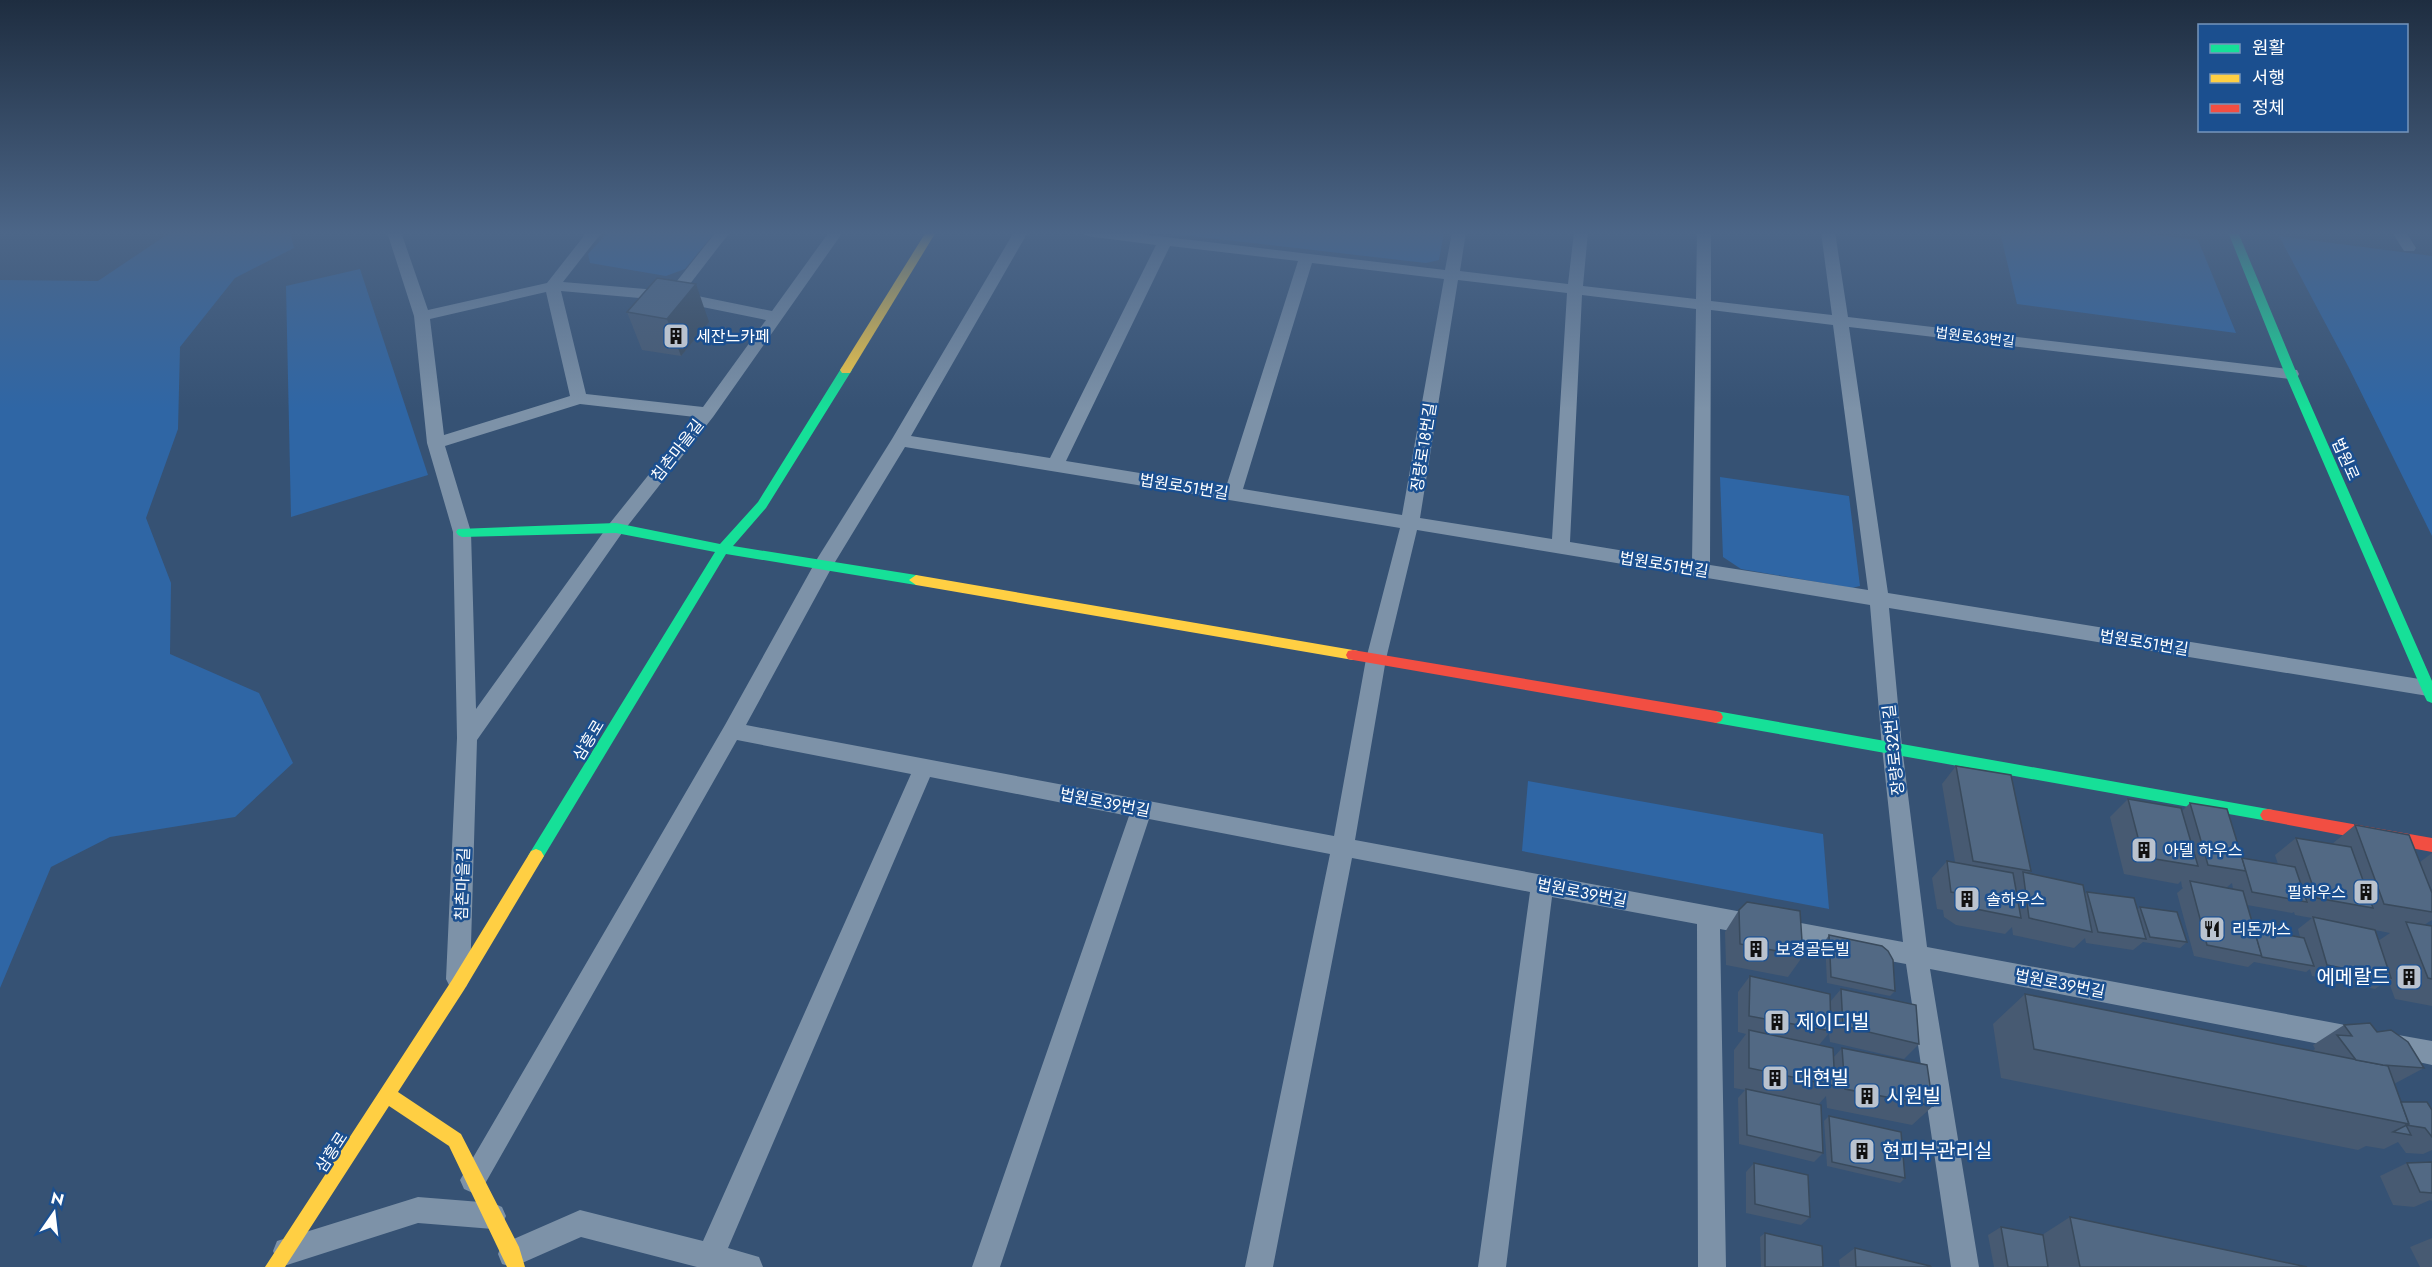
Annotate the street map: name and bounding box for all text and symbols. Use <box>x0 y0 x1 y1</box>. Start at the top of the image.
legend <box>2198 24 2408 132</box>
text: 원활 <box>2252 35 2285 61</box>
text: 서행 <box>2252 65 2285 91</box>
text: 정체 <box>2252 95 2285 121</box>
building icon: 세잔느카페 <box>661 321 691 351</box>
street label: 법원로63번길 <box>1934 322 2016 352</box>
place label: 세잔느카페 <box>696 325 770 348</box>
street label: 장량로18번길 <box>1405 401 1442 493</box>
street label: 침촌마을길 <box>646 414 709 486</box>
street label: 법원로 <box>2326 434 2365 484</box>
street label: 법원로51번길 <box>1138 468 1230 505</box>
street label: 법원로51번길 <box>1618 546 1710 583</box>
street label: 법원로51번길 <box>2098 624 2190 661</box>
street label: 장량로32번길 <box>1877 703 1910 797</box>
street label: 삼흥로 <box>567 715 610 765</box>
street label: 법원로39번길 <box>1058 782 1152 823</box>
building icon: 아델 하우스 <box>2129 835 2159 865</box>
place label: 아델 하우스 <box>2164 839 2242 862</box>
street label: 침촌마을길 <box>450 847 475 921</box>
street label: 법원로39번길 <box>1535 872 1629 913</box>
building icon: 필하우스 <box>2351 877 2381 907</box>
place label: 필하우스 <box>2287 881 2346 904</box>
building icon: 솔하우스 <box>1952 884 1982 914</box>
place label: 솔하우스 <box>1986 888 2045 911</box>
restaurant icon: 리돈까스 <box>2197 914 2227 944</box>
place label: 리돈까스 <box>2232 918 2291 941</box>
building icon: 보경골든빌 <box>1741 934 1771 964</box>
place label: 보경골든빌 <box>1776 938 1850 961</box>
building icon: 에메랄드 <box>2394 962 2424 992</box>
street label: 법원로39번길 <box>2013 963 2107 1004</box>
place label: 에메랄드 <box>2316 963 2390 992</box>
building icon: 제이디빌 <box>1762 1007 1792 1037</box>
place label: 제이디빌 <box>1796 1008 1870 1037</box>
building icon: 대현빌 <box>1760 1063 1790 1093</box>
place label: 대현빌 <box>1794 1064 1849 1093</box>
building icon: 시원빌 <box>1852 1081 1882 1111</box>
place label: 시원빌 <box>1886 1082 1941 1111</box>
street label: 삼흥로 <box>310 1127 353 1177</box>
building icon: 현피부관리실 <box>1847 1136 1877 1166</box>
place label: 현피부관리실 <box>1882 1137 1992 1166</box>
north arrow <box>24 1183 84 1243</box>
text: N <box>49 1186 66 1212</box>

